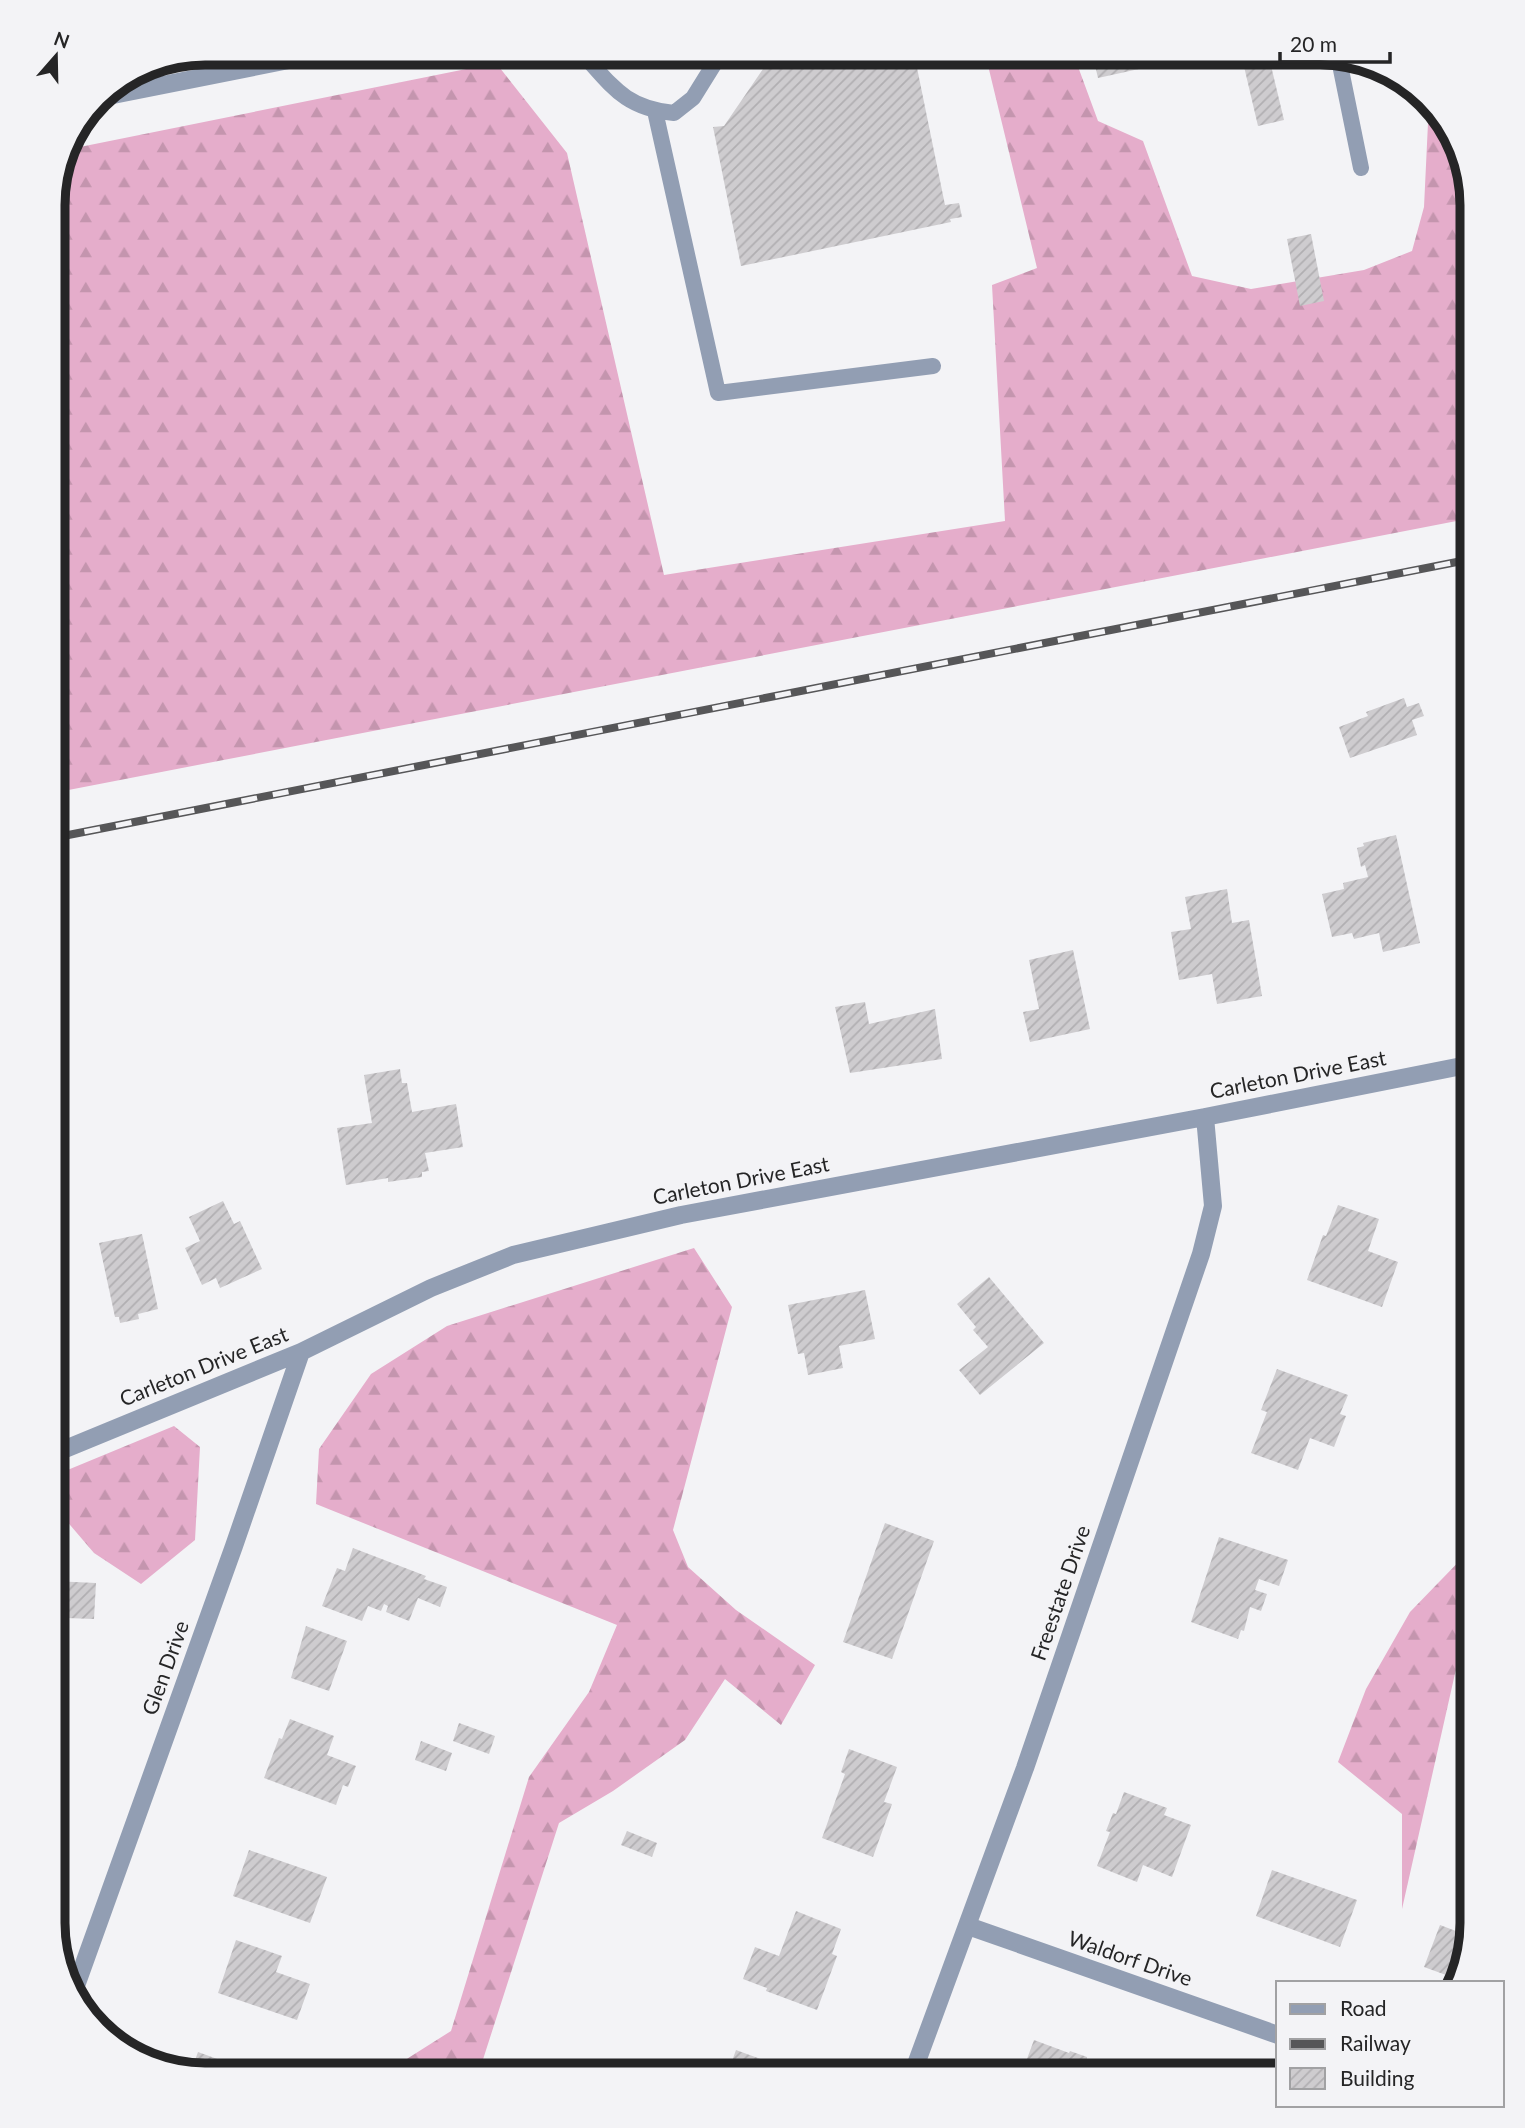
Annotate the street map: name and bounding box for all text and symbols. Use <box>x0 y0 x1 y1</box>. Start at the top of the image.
north arrow <box>21 21 91 91</box>
scale bar <box>1280 21 1390 65</box>
text: N <box>51 26 73 53</box>
text: 20 m <box>1290 31 1337 56</box>
street label: Carleton Drive East <box>1207 1044 1388 1103</box>
street label: Carleton Drive East <box>650 1150 831 1209</box>
street label: Carleton Drive East <box>116 1320 292 1411</box>
street label: Freestate Drive <box>1025 1522 1094 1663</box>
street label: Glen Drive <box>136 1617 193 1718</box>
street label: Waldorf Drive <box>1065 1925 1196 1991</box>
legend <box>1276 1981 1504 2107</box>
text: Road <box>1340 1995 1387 2020</box>
text: Railway <box>1340 2030 1411 2055</box>
text: Building <box>1340 2065 1415 2090</box>

